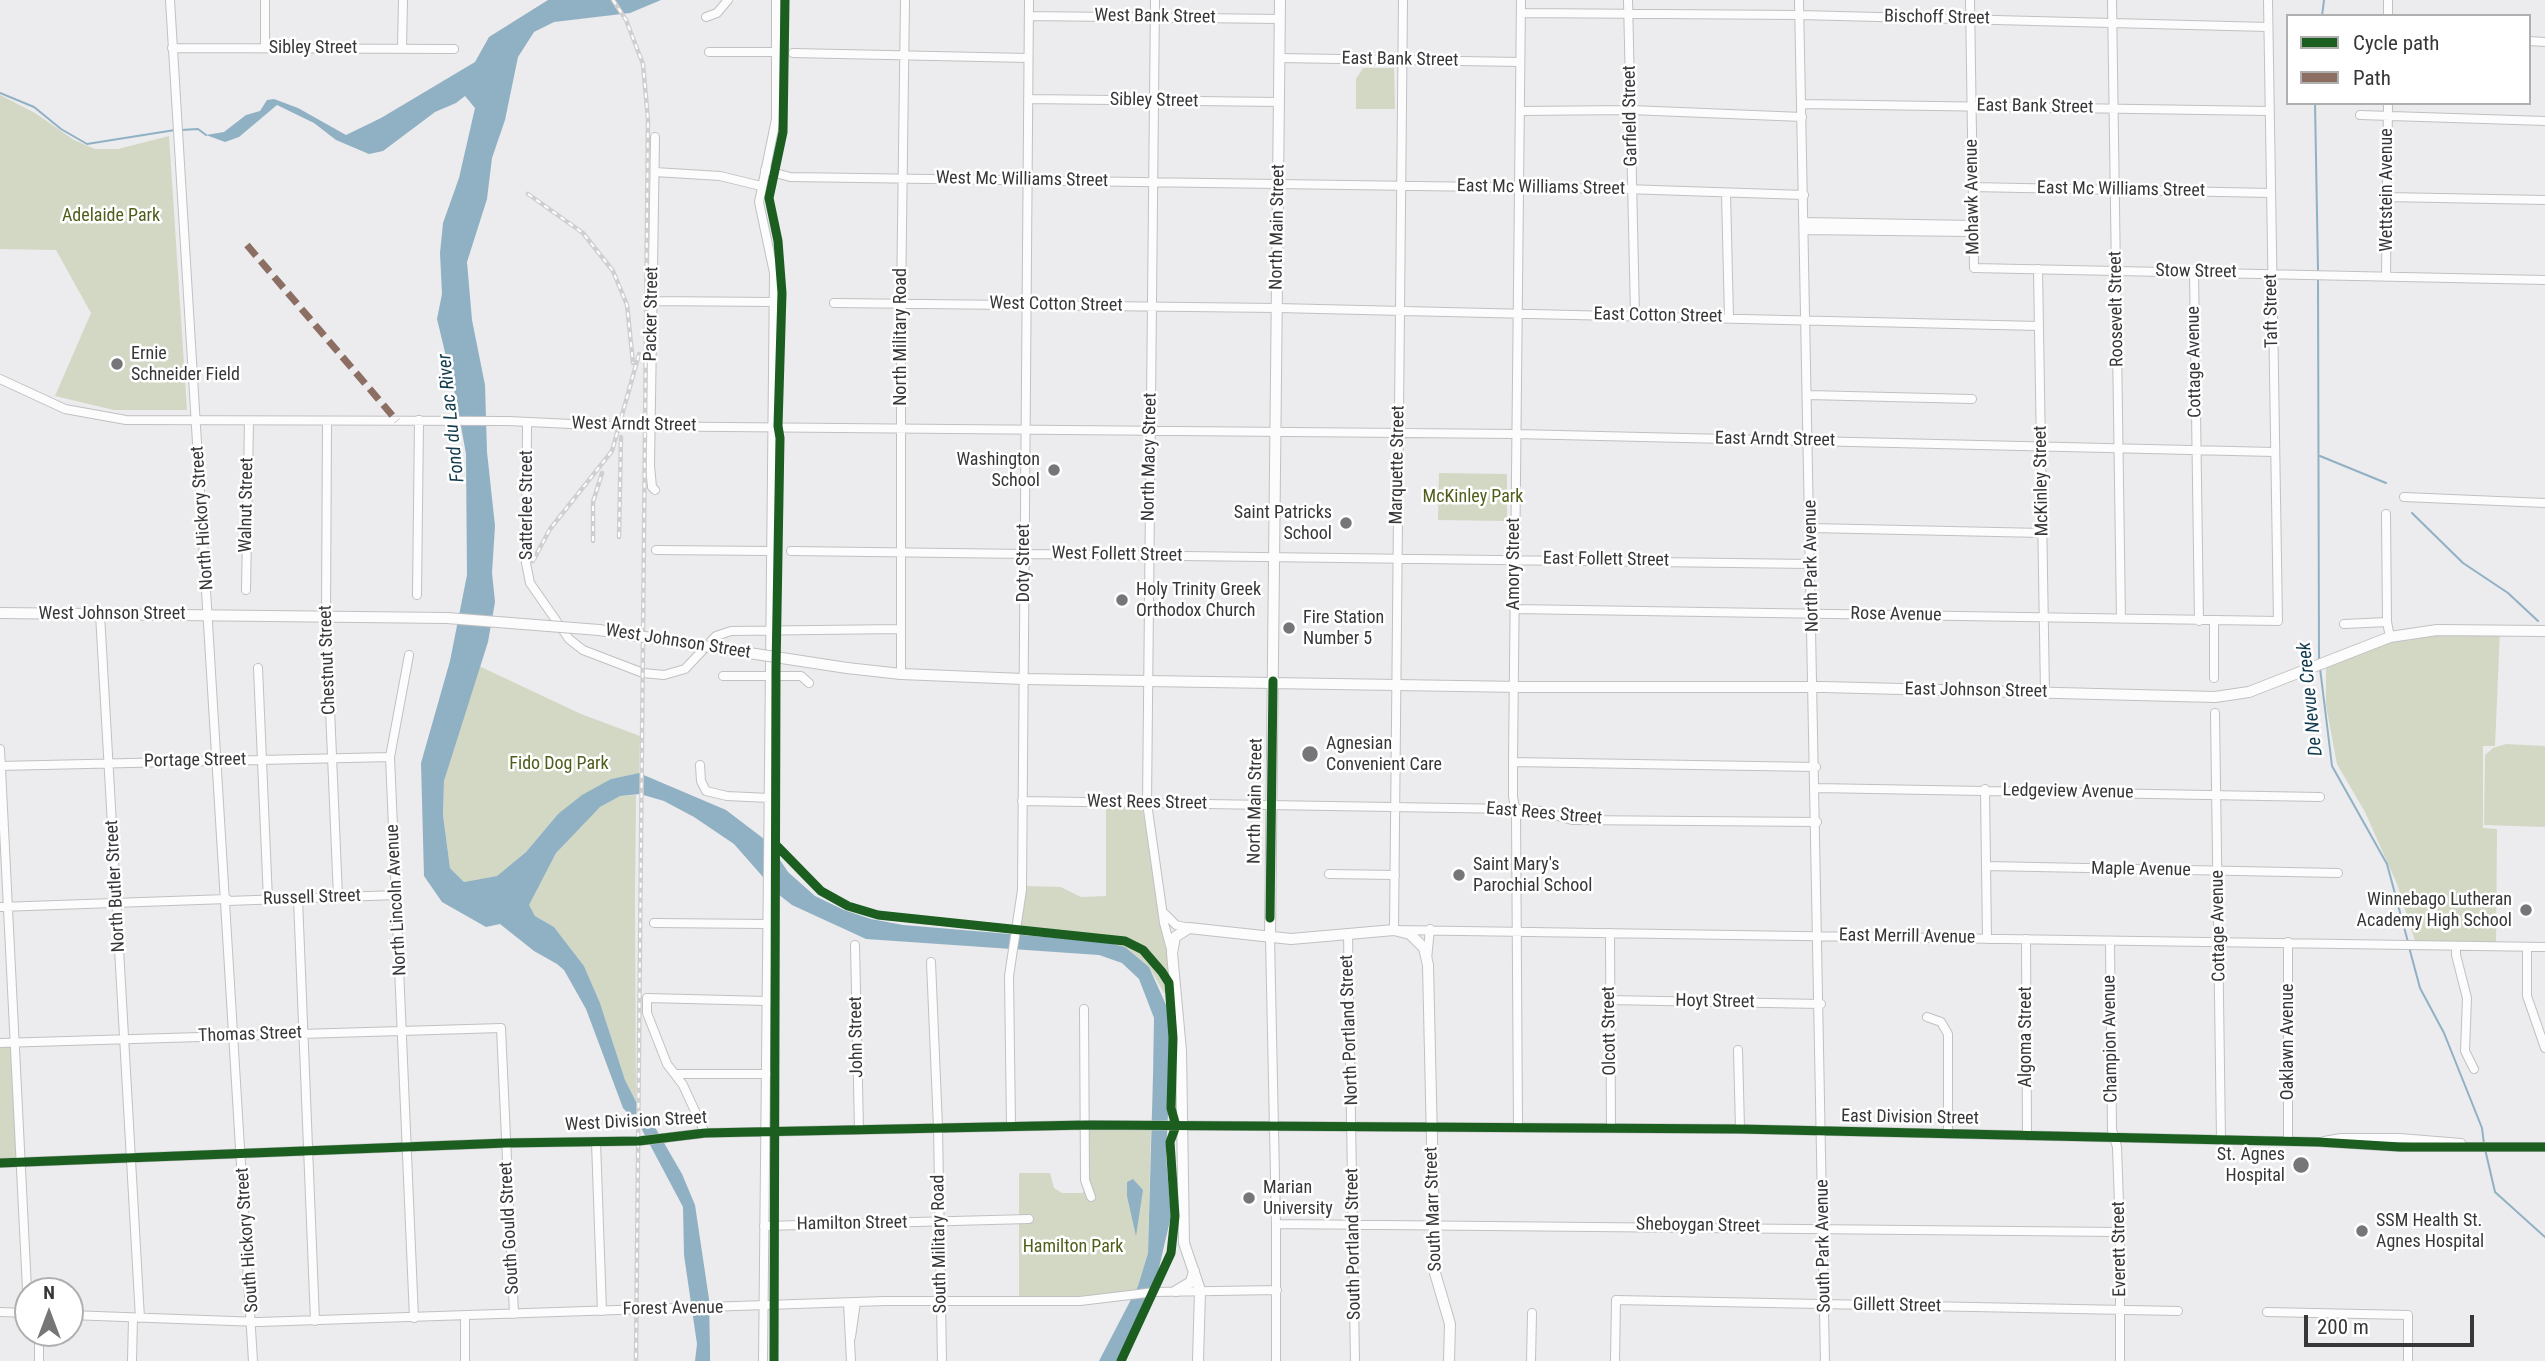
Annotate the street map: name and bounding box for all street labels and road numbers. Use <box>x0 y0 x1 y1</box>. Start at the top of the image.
street label: West Bank Street <box>1094 5 1216 29</box>
street label: Bischoff Street <box>1884 6 1990 30</box>
street label: Sibley Street <box>269 37 357 59</box>
street label: East Bank Street <box>1341 48 1459 72</box>
street label: Garfield Street <box>1619 65 1643 167</box>
street label: Sibley Street <box>1110 89 1198 113</box>
street label: East Bank Street <box>1976 95 2094 119</box>
street label: Wettstein Avenue <box>2376 128 2398 252</box>
street label: Mohawk Avenue <box>1961 139 1985 255</box>
street label: North Main Street <box>1266 164 1290 290</box>
street label: West Mc Williams Street <box>936 168 1108 192</box>
street label: East Mc Williams Street <box>1457 176 1625 200</box>
street label: East Mc Williams Street <box>2037 178 2205 202</box>
street label: Roosevelt Street <box>2105 251 2129 367</box>
street label: Stow Street <box>2155 260 2237 284</box>
street label: Packer Street <box>640 266 664 362</box>
street label: North Military Road <box>890 268 912 406</box>
street label: Taft Street <box>2261 274 2283 348</box>
street label: West Cotton Street <box>989 293 1123 317</box>
street label: East Cotton Street <box>1593 304 1723 328</box>
street label: Cottage Avenue <box>2183 306 2207 418</box>
street label: North Macy Street <box>1138 393 1162 521</box>
street label: Marquette Street <box>1386 405 1410 525</box>
street label: West Arndt Street <box>571 413 697 437</box>
street label: McKinley Street <box>2030 425 2054 537</box>
street label: East Arndt Street <box>1715 428 1835 452</box>
street label: North Hickory Street <box>187 445 219 591</box>
street label: Satterlee Street <box>516 450 538 560</box>
street label: Walnut Street <box>235 457 259 553</box>
street label: North Park Avenue <box>1800 500 1824 632</box>
street label: Amory Street <box>1503 518 1525 610</box>
street label: Doty Street <box>1013 524 1035 602</box>
street label: West Follett Street <box>1051 543 1183 567</box>
street label: East Follett Street <box>1543 548 1669 572</box>
street label: West Johnson Street <box>39 603 185 625</box>
street label: Rose Avenue <box>1850 603 1942 627</box>
street label: Chestnut Street <box>315 605 341 715</box>
street label: West Johnson Street <box>604 620 752 664</box>
street label: East Johnson Street <box>1904 679 2048 703</box>
street label: North Main Street <box>1244 738 1268 864</box>
street label: Portage Street <box>144 749 246 773</box>
street label: Ledgeview Avenue <box>2002 780 2134 804</box>
street label: West Rees Street <box>1087 791 1207 815</box>
street label: East Rees Street <box>1485 798 1603 830</box>
street label: North Butler Street <box>102 819 130 953</box>
street label: North Lincoln Avenue <box>382 824 412 976</box>
street label: Maple Avenue <box>2091 858 2191 882</box>
street label: Cottage Avenue <box>2207 870 2231 982</box>
street label: Russell Street <box>263 886 361 910</box>
street label: East Merrill Avenue <box>1839 925 1975 949</box>
street label: North Portland Street <box>1337 954 1363 1106</box>
street label: Champion Avenue <box>2099 975 2123 1103</box>
street label: Oaklawn Avenue <box>2277 984 2299 1100</box>
street label: Olcott Street <box>1598 986 1622 1076</box>
street label: Algoma Street <box>2015 987 2037 1087</box>
street label: Hoyt Street <box>1675 991 1755 1013</box>
street label: John Street <box>845 996 869 1078</box>
street label: Thomas Street <box>198 1022 302 1048</box>
street label: East Division Street <box>1841 1106 1979 1130</box>
street label: West Division Street <box>564 1107 708 1137</box>
street label: South Marr Street <box>1421 1146 1447 1272</box>
street label: South Gould Street <box>496 1161 524 1295</box>
street label: South Hickory Street <box>232 1167 264 1313</box>
street label: South Portland Street <box>1342 1168 1366 1320</box>
street label: South Military Road <box>928 1175 952 1313</box>
street label: South Park Avenue <box>1812 1179 1836 1313</box>
street label: Everett Street <box>2108 1201 2132 1297</box>
street label: Hamilton Street <box>796 1212 908 1236</box>
street label: Sheboygan Street <box>1636 1214 1760 1238</box>
street label: Gillett Street <box>1853 1294 1941 1318</box>
street label: Forest Avenue <box>622 1297 724 1321</box>

